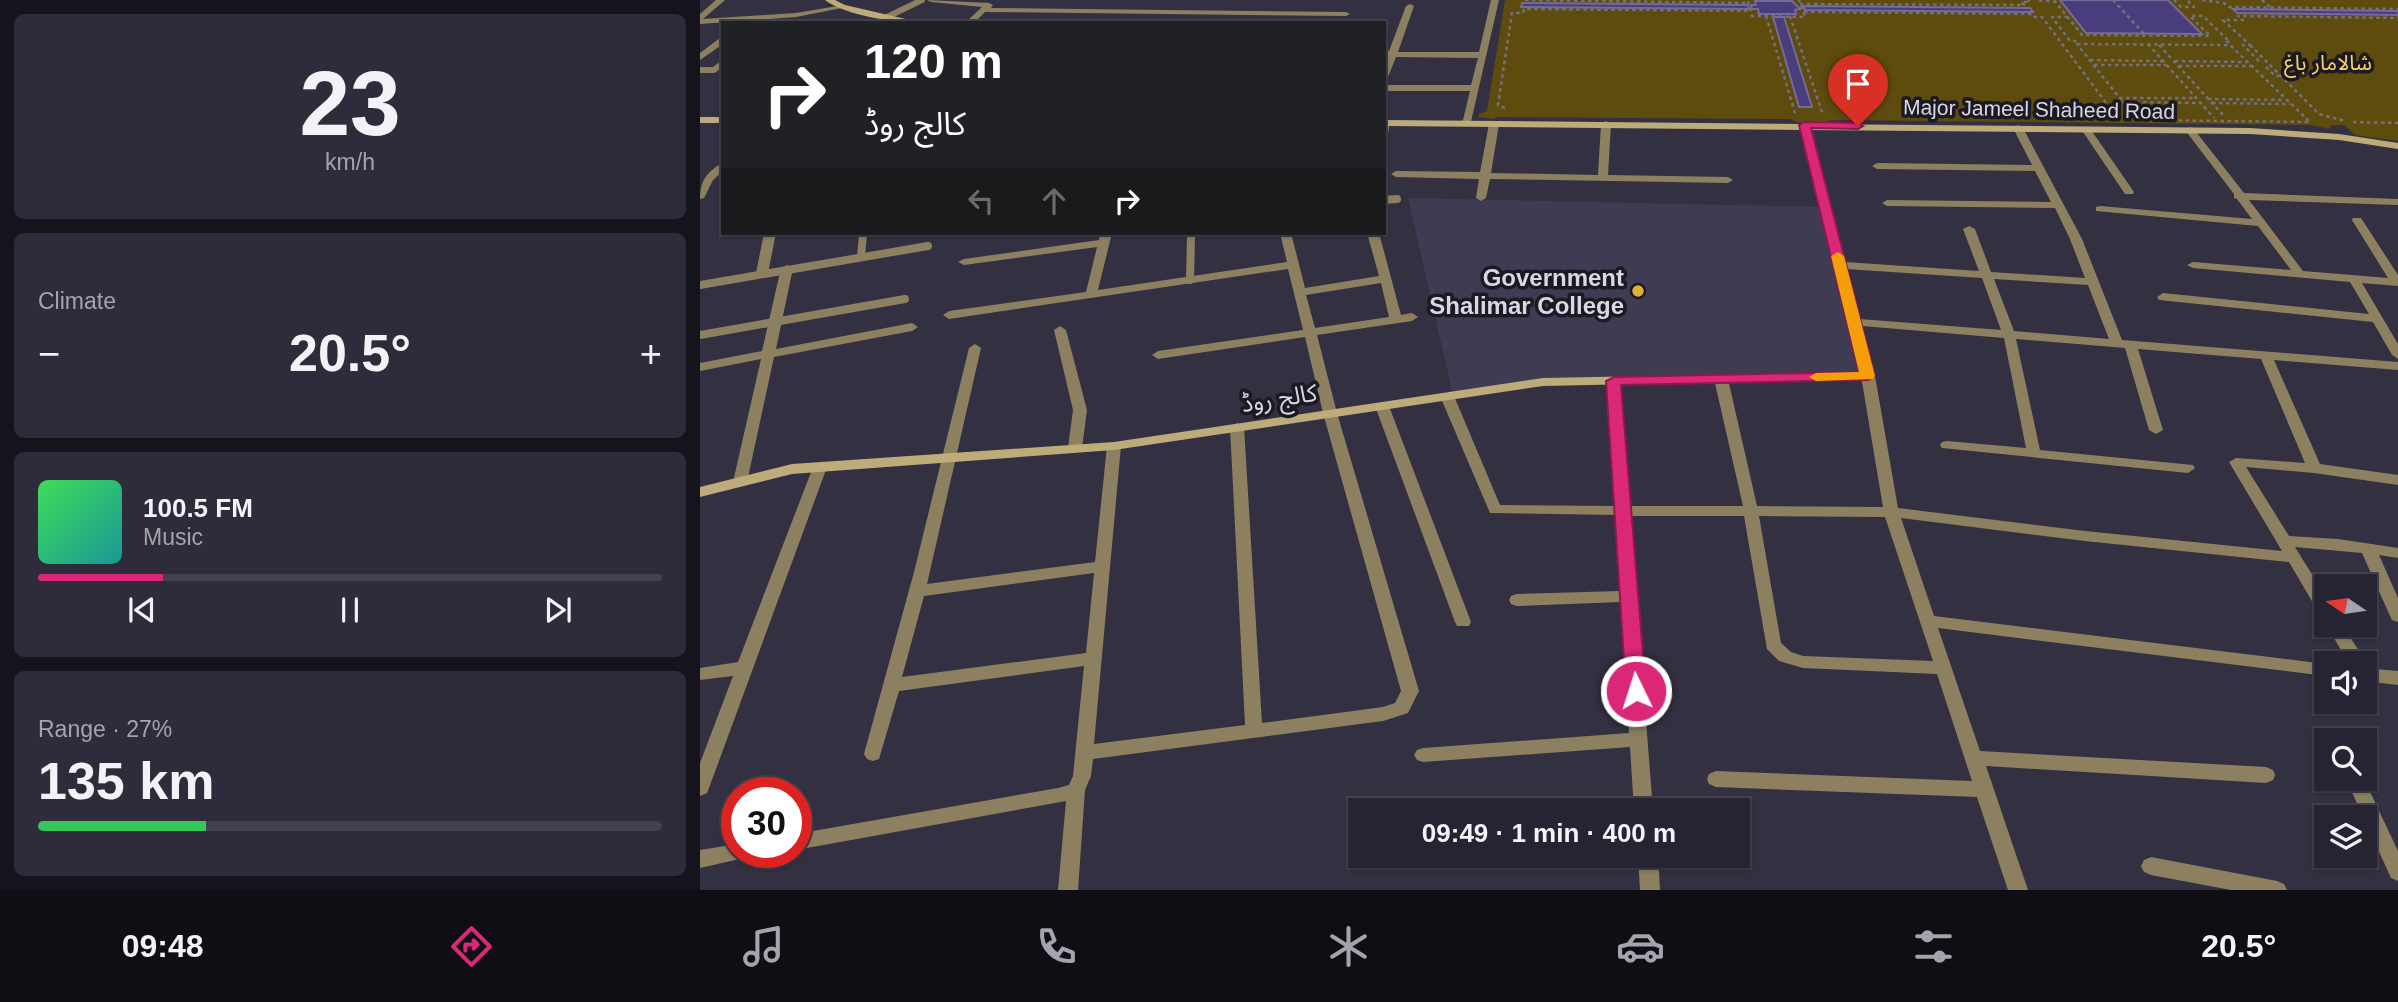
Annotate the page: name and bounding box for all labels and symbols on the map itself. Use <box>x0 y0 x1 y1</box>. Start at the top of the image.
park label: شالامار باغ <box>2284 51 2372 78</box>
pin <box>1828 54 1888 126</box>
street label: Major Jameel Shaheed Road <box>1903 95 2175 123</box>
place label: Government Shalimar College <box>1429 264 1624 319</box>
marker: Government Shalimar College <box>1630 283 1646 299</box>
street label: کالج روڈ <box>1239 379 1321 421</box>
north arrow <box>2314 574 2376 637</box>
position arrow <box>1599 654 1673 728</box>
speed limit sign: 30 <box>721 777 812 868</box>

